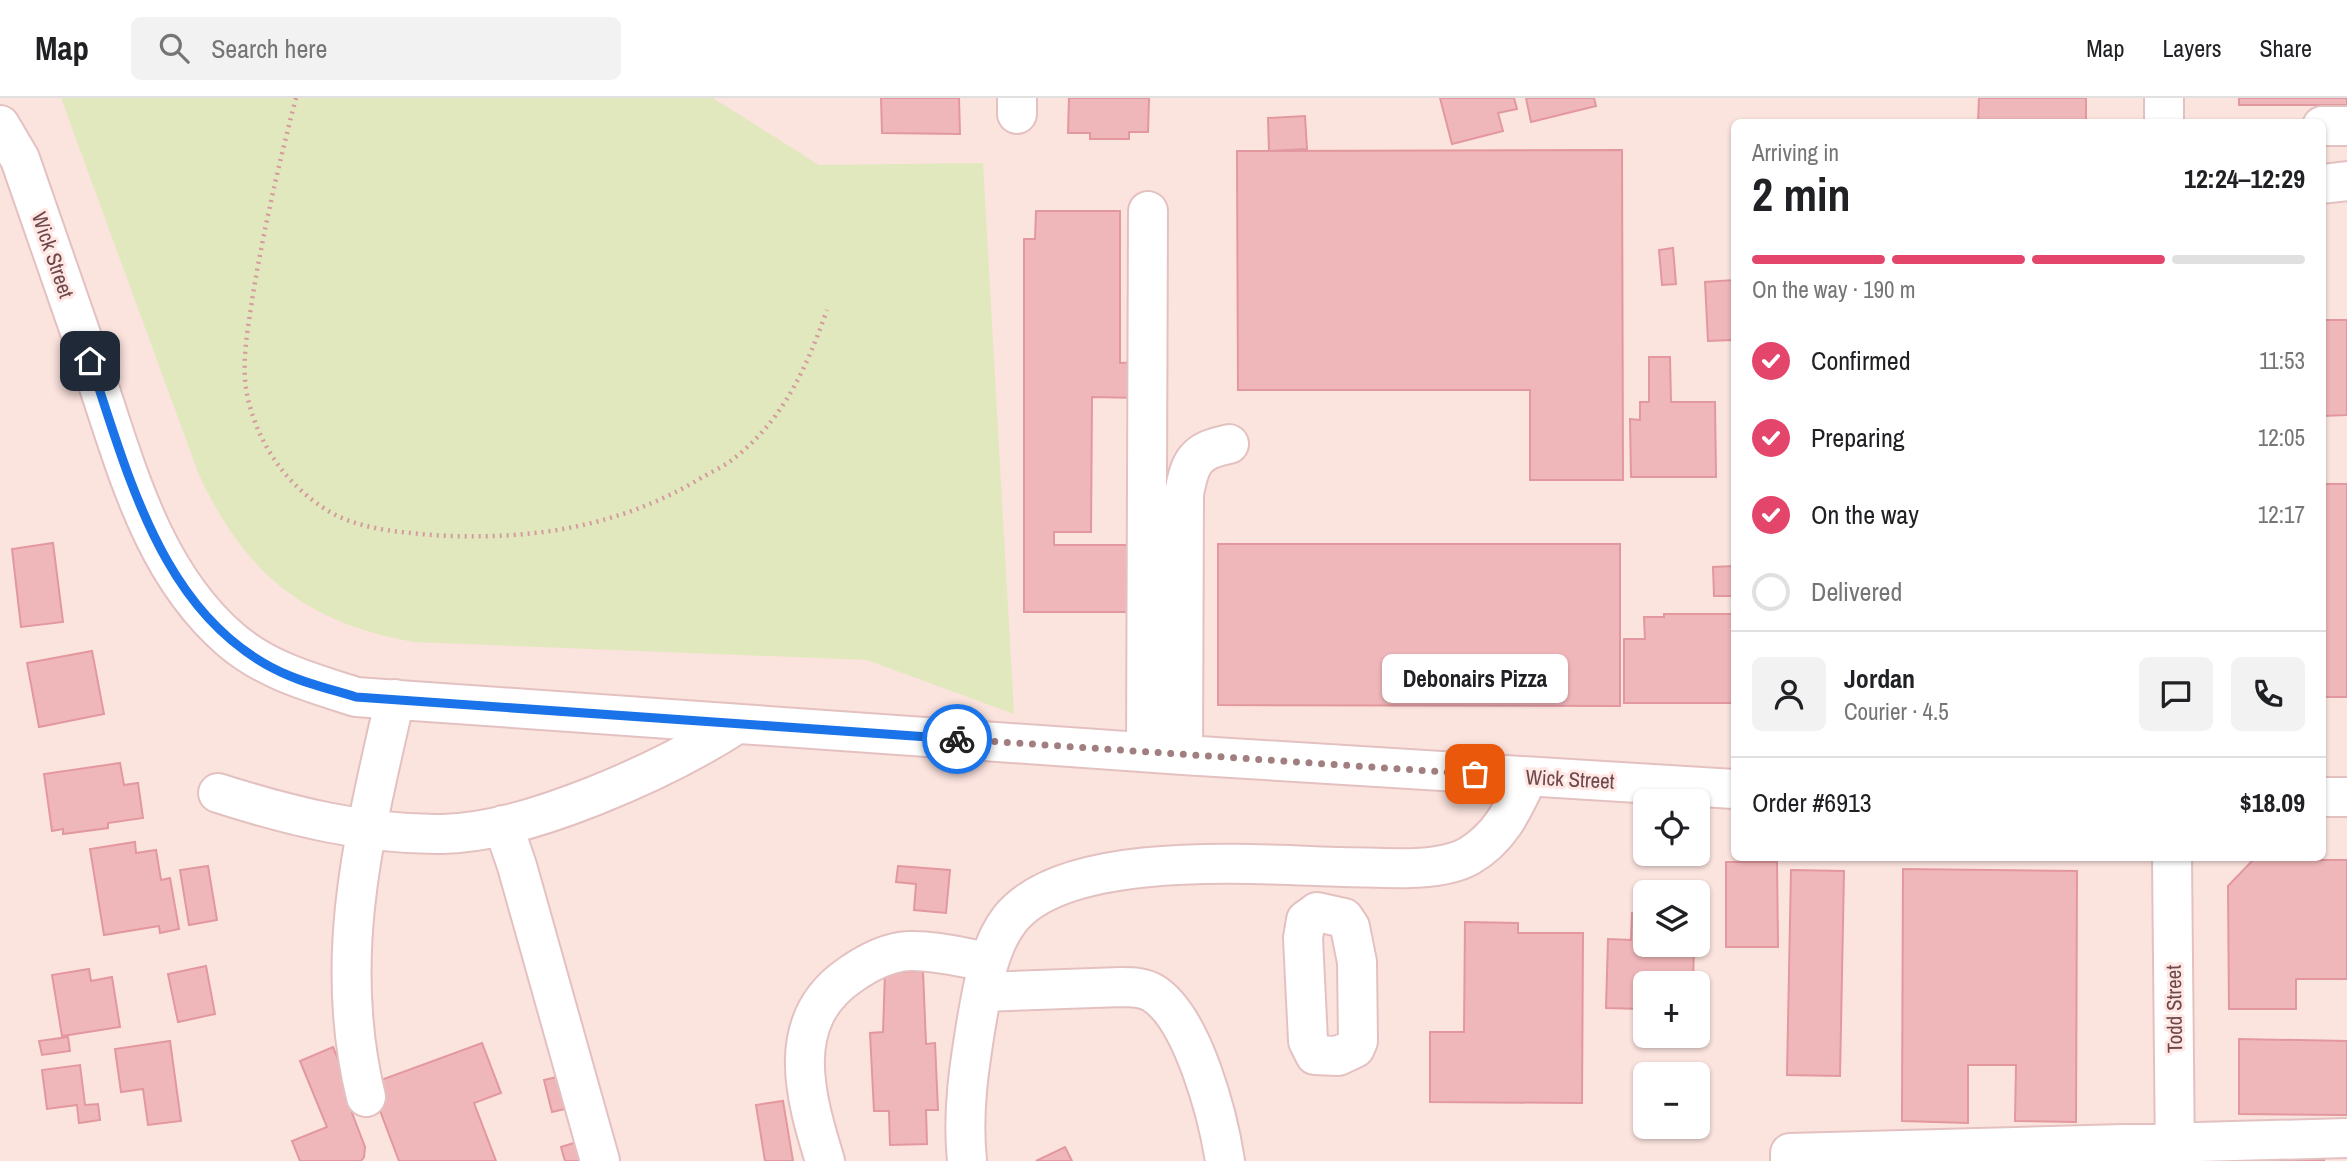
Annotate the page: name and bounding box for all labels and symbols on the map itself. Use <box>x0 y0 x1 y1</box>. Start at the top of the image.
street label: Wick Street <box>25 208 81 302</box>
pin <box>60 331 120 391</box>
callout: Debonairs Pizza <box>1382 655 1568 704</box>
courier <box>922 704 992 774</box>
pin <box>1445 744 1505 804</box>
street label: Wick Street <box>1525 762 1615 796</box>
street label: Todd Street <box>2159 965 2189 1053</box>

